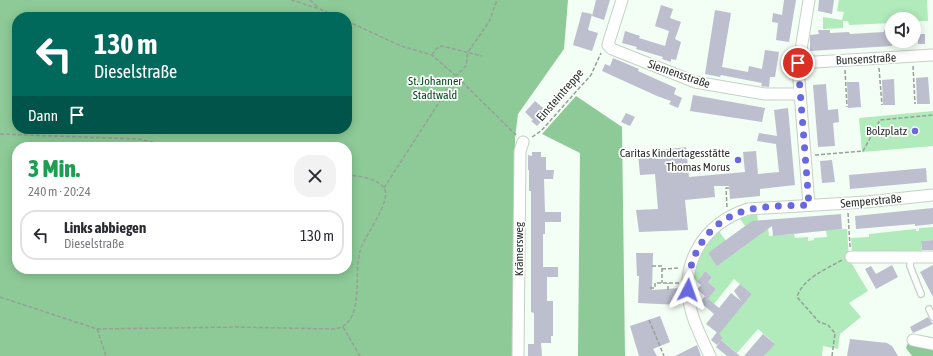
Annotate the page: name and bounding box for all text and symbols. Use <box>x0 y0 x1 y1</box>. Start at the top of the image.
map controls <box>885 12 921 48</box>
button: sound <box>885 12 921 48</box>
icon: left <box>28 28 80 80</box>
text: 130 m <box>94 28 157 60</box>
pin <box>781 46 815 80</box>
street label: Bunsenstraße <box>835 50 897 68</box>
icon: arrive <box>787 52 809 74</box>
street label: Siemensstraße <box>646 57 712 91</box>
text: Dieselstraße <box>94 61 177 82</box>
street label: Einsteintreppe <box>534 66 586 124</box>
park label: St. Johanner Stadtwald <box>408 74 462 102</box>
icon: arrive <box>66 104 88 126</box>
text: Dann <box>28 107 58 124</box>
place label: Bolzplatz <box>866 124 908 138</box>
marker: Bolzplatz <box>910 126 920 136</box>
place label: Caritas Kindertagesstätte Thomas Morus <box>620 146 730 174</box>
text: 3 Min. <box>28 155 80 182</box>
button: close <box>294 155 336 197</box>
marker: Caritas Kindertagesstätte Thomas Morus <box>733 155 743 165</box>
text: 240 m · 20:24 <box>28 184 91 199</box>
street label: Semperstraße <box>840 191 902 211</box>
text: Links abbiegen <box>64 219 146 236</box>
street label: Krämersweg <box>512 221 526 276</box>
icon: left <box>30 224 52 246</box>
text: 130 m <box>300 227 334 244</box>
text: Dieselstraße <box>64 236 124 251</box>
position arrow <box>667 269 709 311</box>

